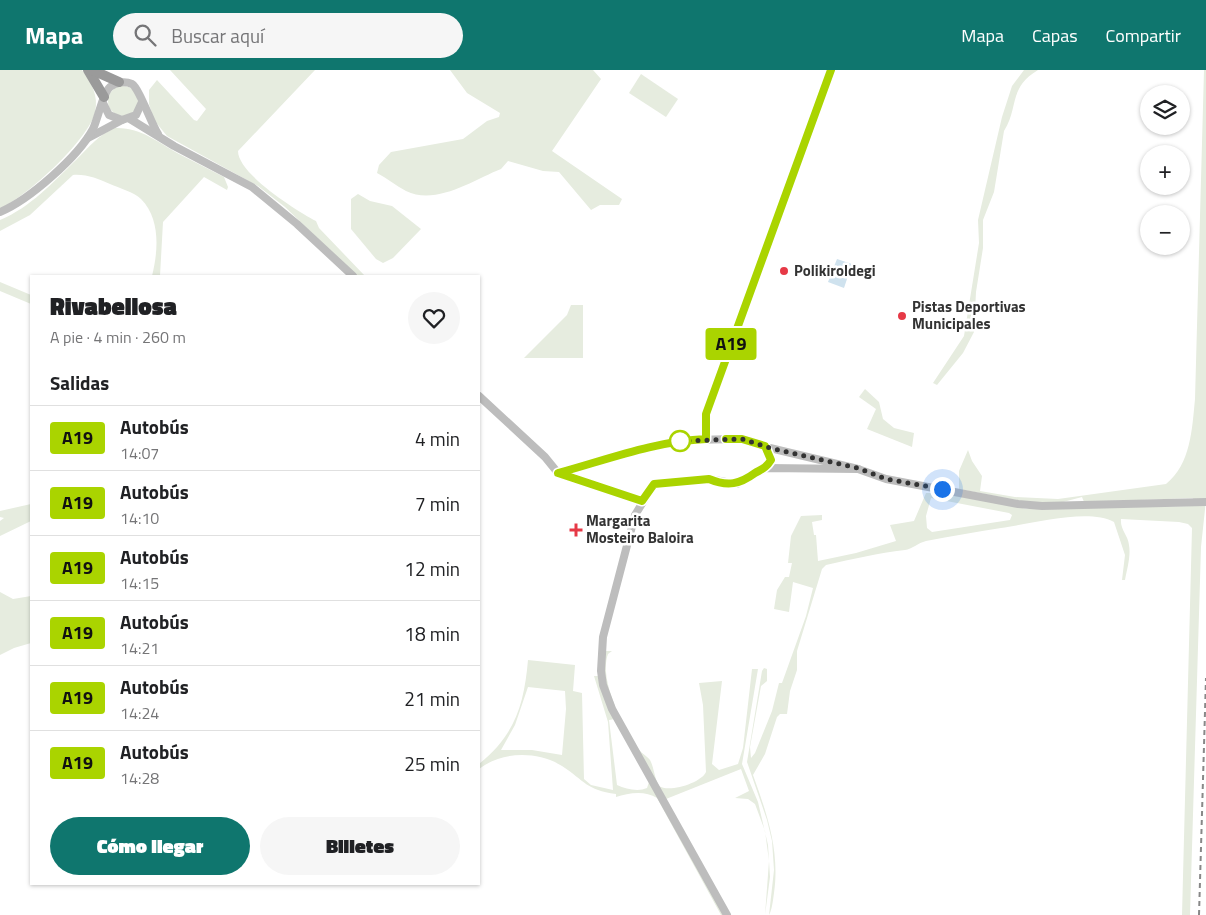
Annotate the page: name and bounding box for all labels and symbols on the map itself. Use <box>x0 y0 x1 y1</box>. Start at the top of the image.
place label: Polikiroldegi <box>794 259 876 282</box>
marker: Polikiroldegi <box>778 265 790 277</box>
place label: Pistas Deportivas Municipales <box>912 295 1026 335</box>
marker: Pistas Deportivas Municipales <box>896 310 908 322</box>
line badge: A19 <box>702 328 760 360</box>
unlabelled marker <box>669 430 691 452</box>
your location <box>930 477 955 502</box>
place label: Margarita Mosteiro Baloira <box>586 509 694 549</box>
marker: Margarita Mosteiro Baloira <box>570 524 582 536</box>

